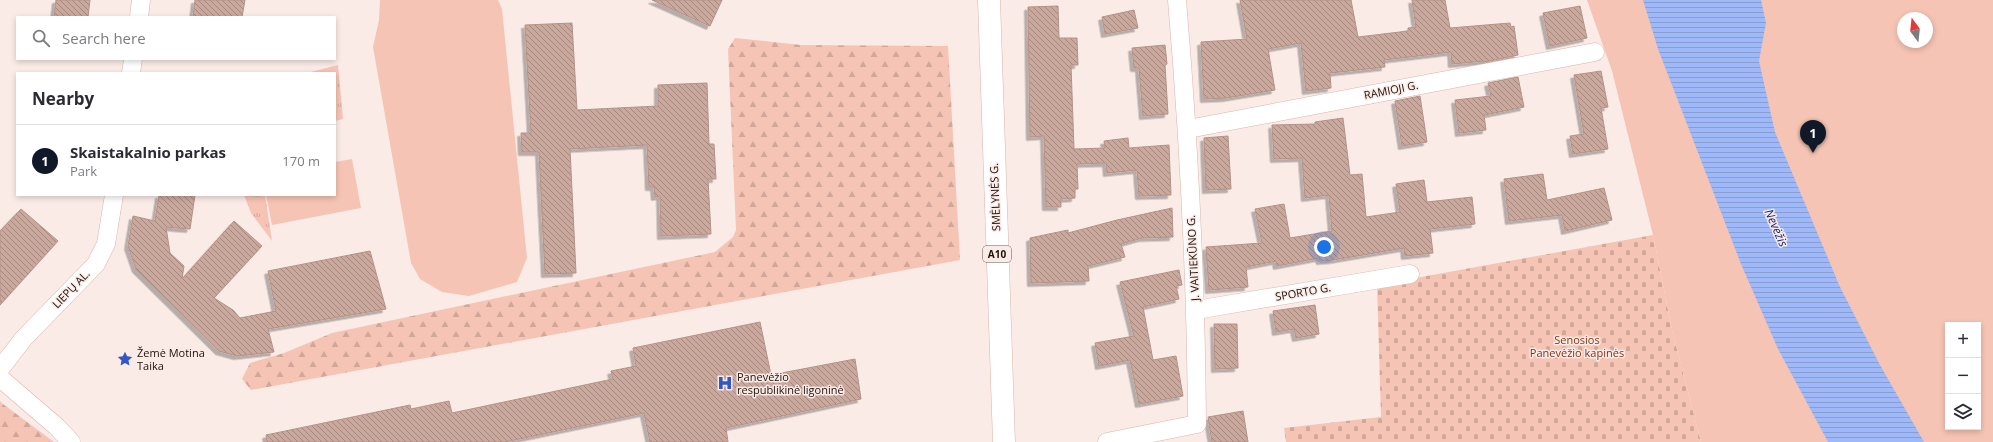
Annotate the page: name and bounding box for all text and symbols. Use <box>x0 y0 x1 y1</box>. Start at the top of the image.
north arrow <box>1897 12 1933 48</box>
search box <box>16 16 336 60</box>
icon: search <box>30 27 52 49</box>
text: Search here <box>62 28 146 48</box>
street label: RAMIOJI G. <box>1362 77 1419 102</box>
text: Nearby <box>32 87 94 110</box>
pin: 1 <box>1800 120 1826 153</box>
text: Skaistakalnio parkas <box>70 142 226 162</box>
text: 1 <box>41 152 49 170</box>
text: 170 m <box>282 152 320 170</box>
text: Park <box>70 162 97 180</box>
street label: SMĖLYNĖS G. <box>986 163 1003 231</box>
water label: Nevėžis <box>1761 206 1792 249</box>
street label: J. VAITIEKŪNO G. <box>1183 215 1202 302</box>
your location <box>1314 237 1334 257</box>
road number: A10 <box>983 246 1011 262</box>
street label: LIEPŲ AL. <box>49 266 93 311</box>
street label: SPORTO G. <box>1274 279 1332 304</box>
map controls <box>1945 322 1981 430</box>
button: + <box>1945 322 1981 358</box>
park label: Senosios Panevėžio kapinės <box>1530 332 1624 360</box>
place label: Žemė Motina Taika <box>137 345 205 373</box>
place icon: Žemė Motina Taika <box>116 350 134 368</box>
button: − <box>1945 358 1981 394</box>
place label: Panevėžio respublikinė ligoninė <box>737 369 844 397</box>
hospital icon: Panevėžio respublikinė ligoninė <box>716 374 734 392</box>
button: layers <box>1945 394 1981 430</box>

